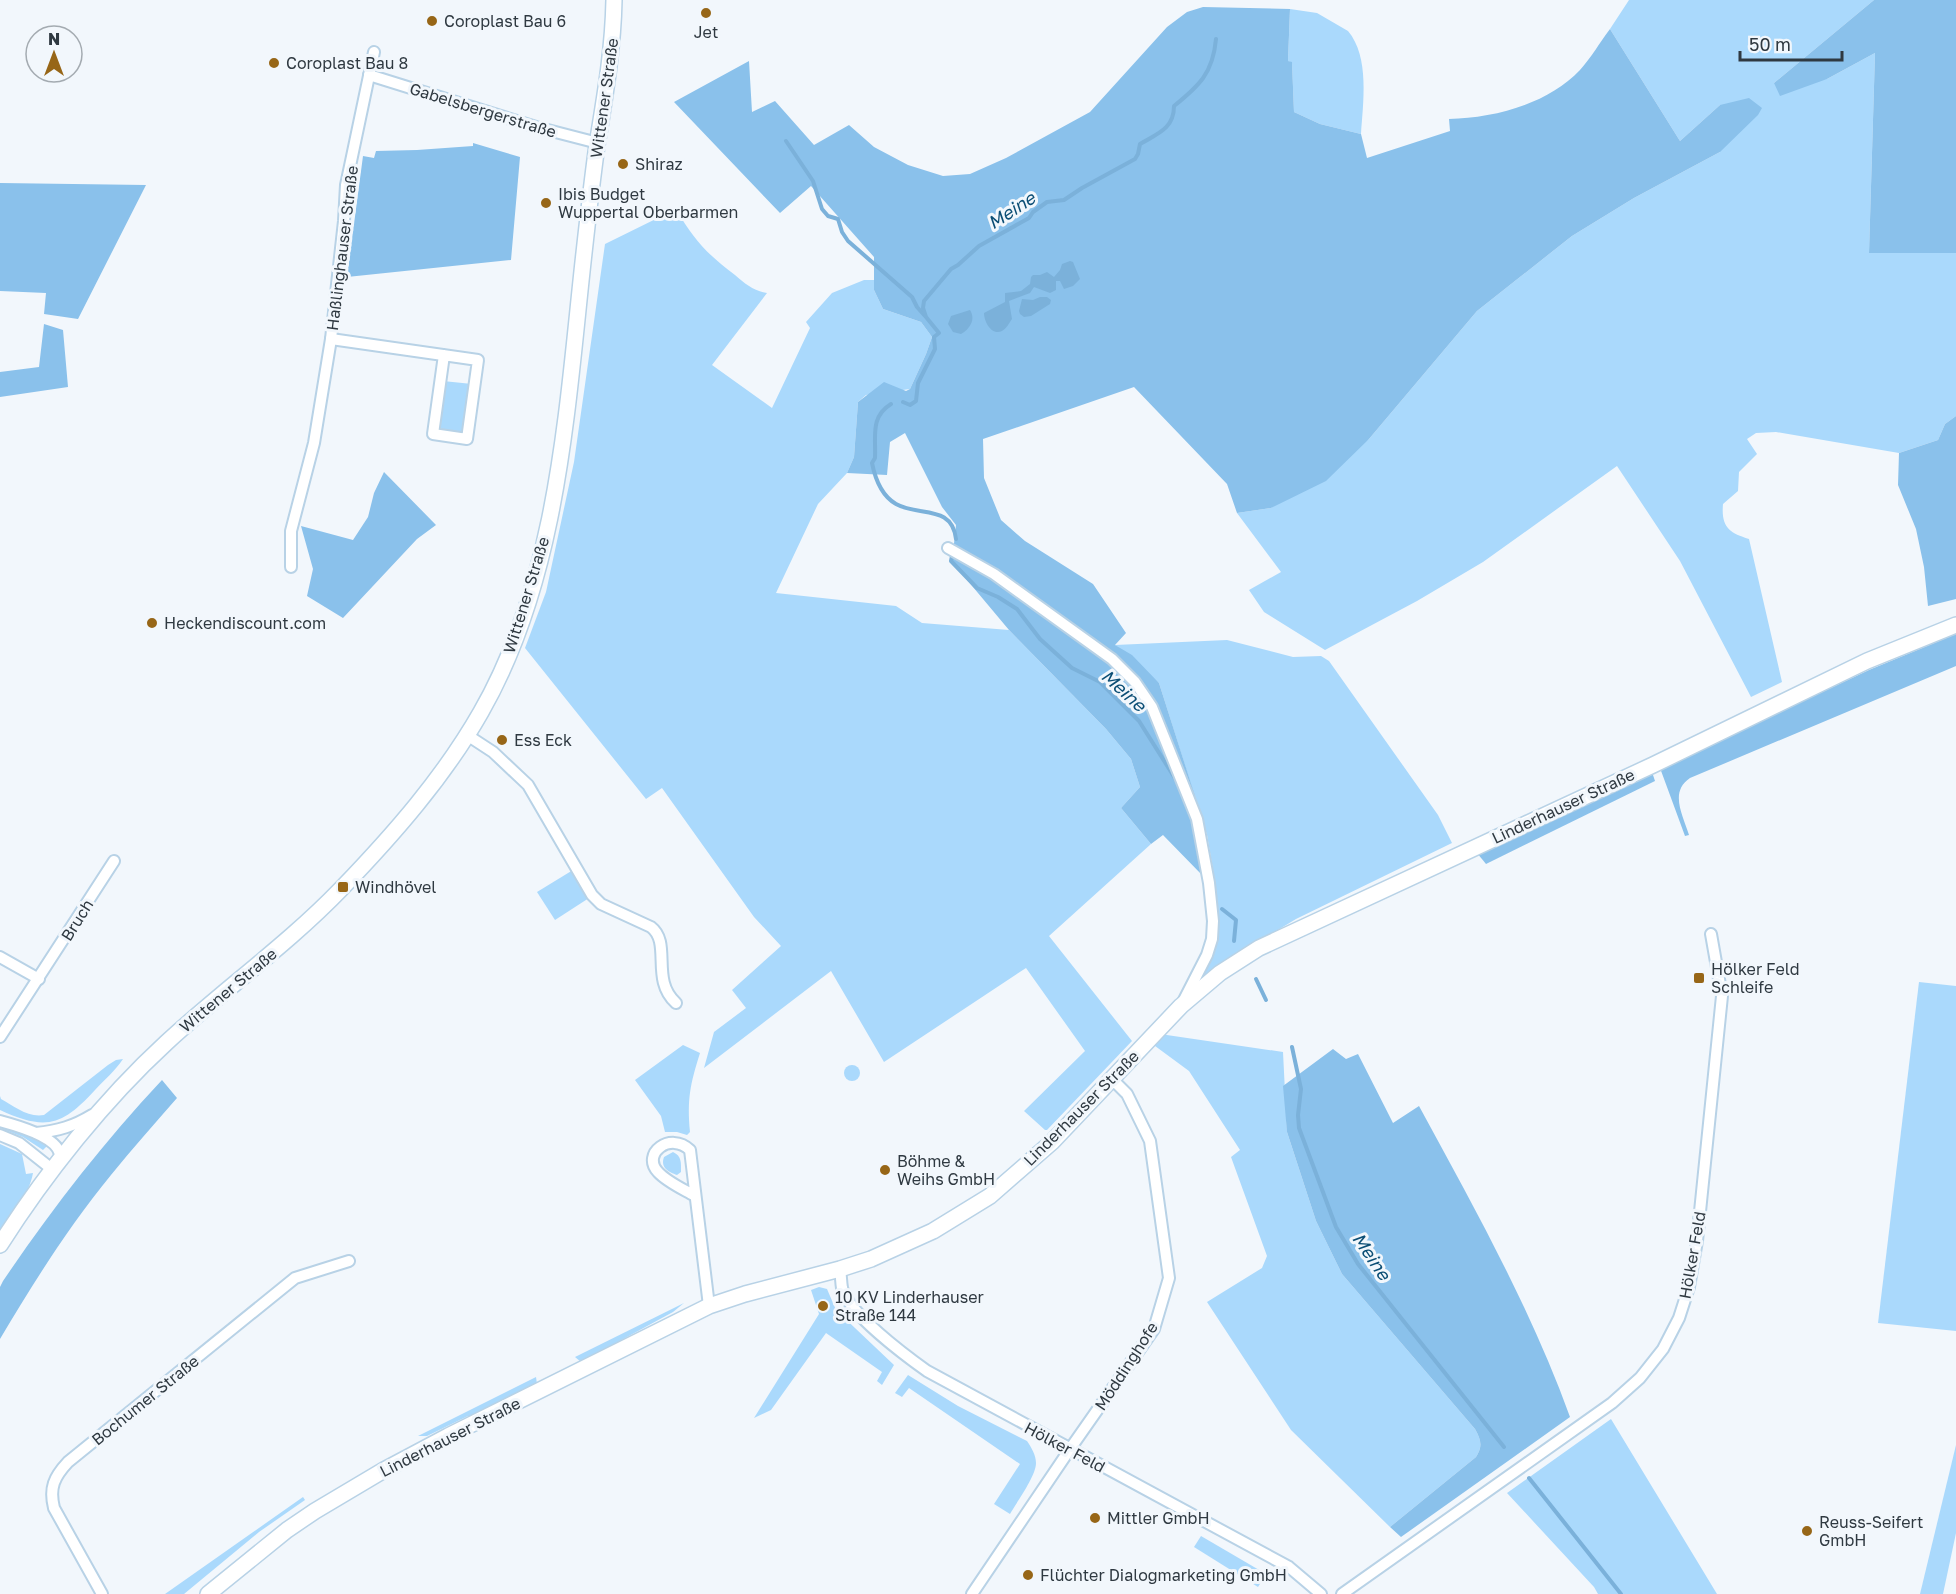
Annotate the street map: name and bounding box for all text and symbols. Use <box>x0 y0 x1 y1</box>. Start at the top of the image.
marker: Jet <box>699 6 713 20</box>
place label: Coroplast Bau 6 <box>444 11 566 31</box>
marker: Coroplast Bau 6 <box>425 14 439 28</box>
place label: Jet <box>694 22 718 42</box>
north arrow <box>24 24 84 84</box>
scale bar <box>1740 24 1842 62</box>
text: N <box>48 29 60 49</box>
text: 50 m <box>1749 33 1791 55</box>
street label: Wittener Straße <box>586 37 622 159</box>
place label: Coroplast Bau 8 <box>286 53 408 73</box>
marker: Coroplast Bau 8 <box>267 56 281 70</box>
street label: Gabelsbergerstraße <box>407 78 559 142</box>
place label: Shiraz <box>635 154 683 174</box>
marker: Shiraz <box>616 157 630 171</box>
street label: Haßlinghauser Straße <box>322 164 362 332</box>
place label: Ibis Budget Wuppertal Oberbarmen <box>558 184 738 222</box>
water label: Meine <box>983 186 1040 233</box>
marker: Ibis Budget Wuppertal Oberbarmen <box>539 196 553 210</box>
street label: Wittener Straße <box>499 534 553 656</box>
place label: Heckendiscount.com <box>164 613 326 633</box>
marker: Heckendiscount.com <box>145 616 159 630</box>
water label: Meine <box>1097 664 1152 717</box>
place label: Ess Eck <box>514 730 572 750</box>
marker: Ess Eck <box>495 733 509 747</box>
street label: Linderhauser Straße <box>1488 764 1638 848</box>
place label: Windhövel <box>355 877 437 897</box>
marker: Windhövel <box>336 880 350 894</box>
street label: Bruch <box>57 896 97 944</box>
street label: Wittener Straße <box>175 943 281 1037</box>
place label: Hölker Feld Schleife <box>1711 959 1800 997</box>
marker: Hölker Feld Schleife <box>1692 971 1706 985</box>
street label: Linderhauser Straße <box>1019 1046 1143 1170</box>
place label: Böhme & Weihs GmbH <box>897 1151 995 1189</box>
marker: Böhme & Weihs GmbH <box>878 1163 892 1177</box>
street label: Hölker Feld <box>1674 1210 1710 1300</box>
water label: Meine <box>1348 1228 1397 1285</box>
place label: 10 KV Linderhauser Straße 144 <box>835 1287 984 1325</box>
marker: 10 KV Linderhauser Straße 144 <box>816 1299 830 1313</box>
street label: Möddinghofe <box>1090 1318 1162 1414</box>
street label: Bochumer Straße <box>87 1351 203 1449</box>
street label: Linderhauser Straße <box>376 1393 524 1481</box>
street label: Hölker Feld <box>1021 1417 1109 1477</box>
place label: Mittler GmbH <box>1107 1508 1210 1528</box>
marker: Mittler GmbH <box>1088 1511 1102 1525</box>
place label: Reuss-Seifert GmbH <box>1819 1512 1923 1550</box>
marker: Reuss-Seifert GmbH <box>1800 1524 1814 1538</box>
place label: Flüchter Dialogmarketing GmbH <box>1040 1565 1287 1585</box>
marker: Flüchter Dialogmarketing GmbH <box>1021 1568 1035 1582</box>

